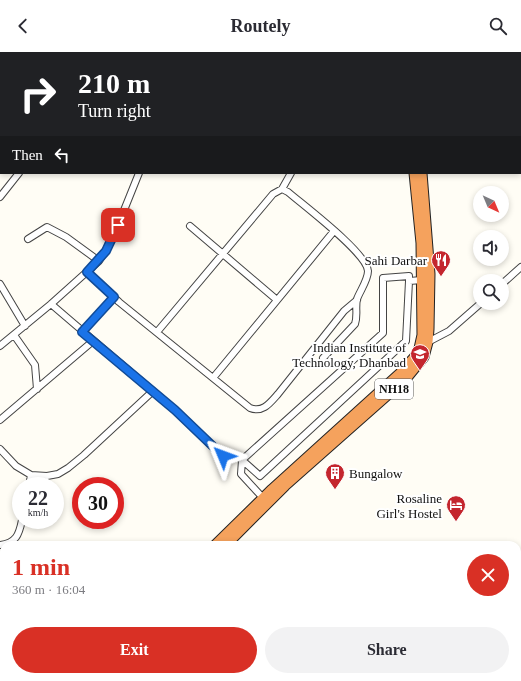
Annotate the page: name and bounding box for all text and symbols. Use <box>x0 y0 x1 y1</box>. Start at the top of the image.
icon: back <box>12 15 34 37</box>
icon: search <box>487 15 509 37</box>
text: Routely <box>231 16 291 36</box>
icon: right <box>12 68 64 120</box>
text: 210 m <box>78 68 150 99</box>
text: Turn right <box>78 101 151 121</box>
icon: left <box>51 144 73 166</box>
text: Then <box>12 147 43 163</box>
north arrow <box>473 186 509 222</box>
map controls <box>473 186 509 310</box>
pin <box>101 208 135 242</box>
icon: arrive <box>107 214 129 236</box>
button: sound <box>473 230 509 266</box>
restaurant icon: Sahi Darbar <box>430 249 452 277</box>
place label: Sahi Darbar <box>365 253 428 268</box>
button: search <box>473 274 509 310</box>
place label: Indian Institute of Technology, Dhanbad <box>292 340 407 370</box>
school or university icon: Indian Institute of Technology, Dhanbad <box>409 343 431 371</box>
road number: NH18 <box>375 379 413 399</box>
position arrow <box>202 435 244 477</box>
building icon: Bungalow <box>324 462 346 490</box>
place label: Bungalow <box>349 466 403 481</box>
speed limit sign: 30 <box>72 477 124 529</box>
text: 22 <box>28 487 48 509</box>
place label: Rosaline Girl's Hostel <box>376 491 442 521</box>
hotel icon: Rosaline Girl's Hostel <box>445 494 467 522</box>
text: km/h <box>28 507 48 518</box>
text: 1 min <box>12 554 70 580</box>
button: close <box>467 554 509 596</box>
text: 360 m · 16:04 <box>12 582 85 597</box>
button: Exit <box>12 627 257 673</box>
button: Share <box>265 627 509 673</box>

